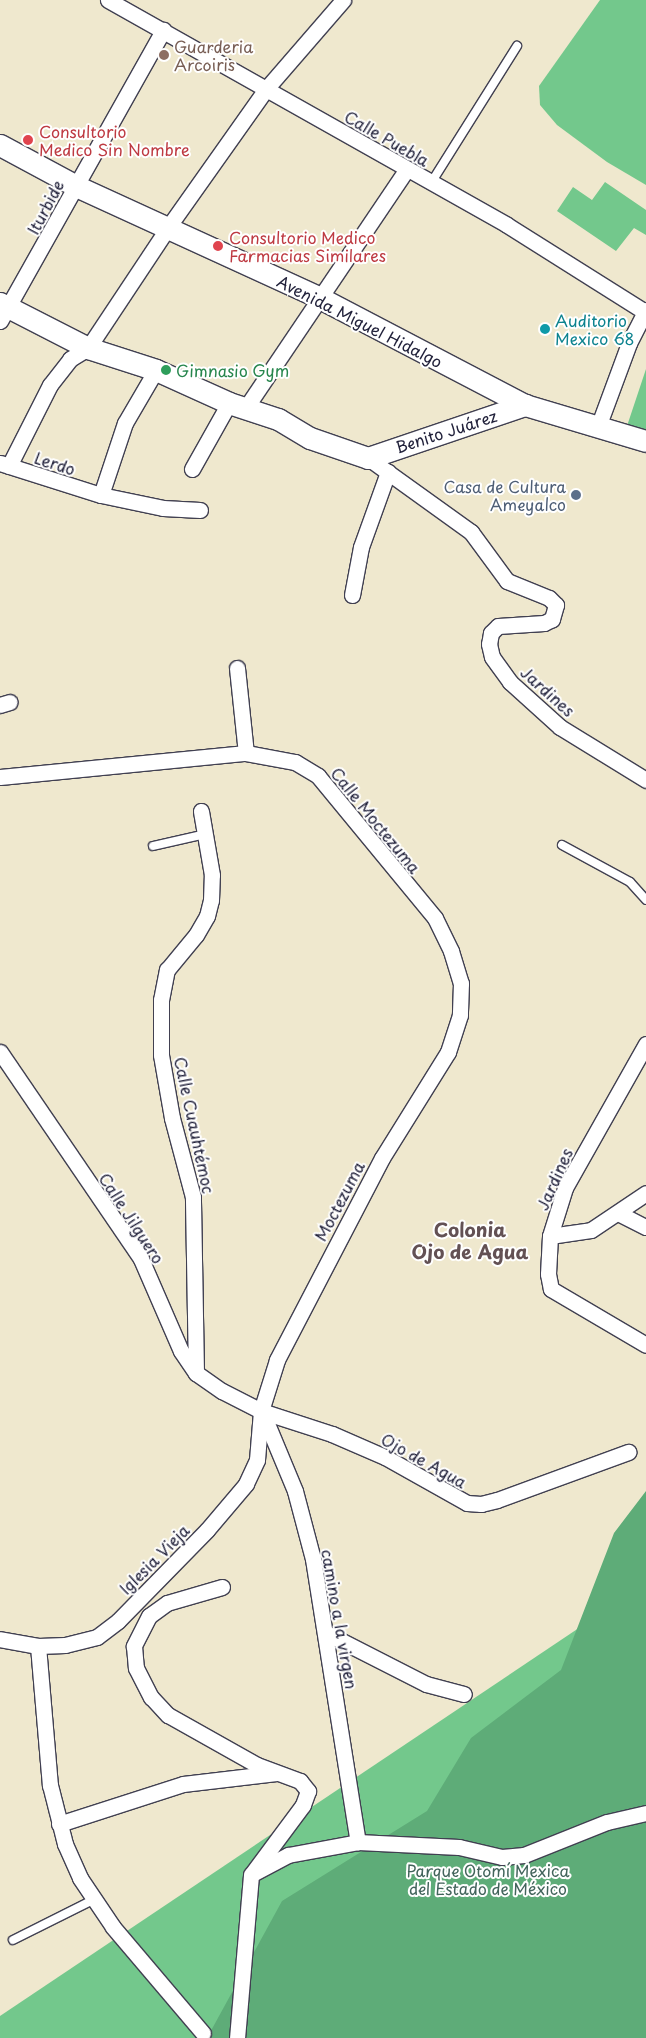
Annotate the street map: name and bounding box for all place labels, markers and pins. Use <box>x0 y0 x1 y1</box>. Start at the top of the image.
place label: Guarderia Arcoiris <box>174 36 253 74</box>
marker: Guarderia Arcoiris <box>158 49 170 61</box>
place label: Consultorio Medico Sin Nombre <box>39 121 190 159</box>
marker: Consultorio Medico Sin Nombre <box>21 133 35 147</box>
place label: Consultorio Medico Farmacias Similares <box>229 227 386 265</box>
marker: Consultorio Medico Farmacias Similares <box>211 239 225 253</box>
place label: Auditorio Mexico 68 <box>555 310 635 348</box>
marker: Auditorio Mexico 68 <box>539 323 551 335</box>
place label: Gimnasio Gym <box>176 360 290 380</box>
marker: Gimnasio Gym <box>160 364 172 376</box>
place label: Casa de Cultura Ameyalco <box>441 476 566 514</box>
marker: Casa de Cultura Ameyalco <box>570 489 582 501</box>

